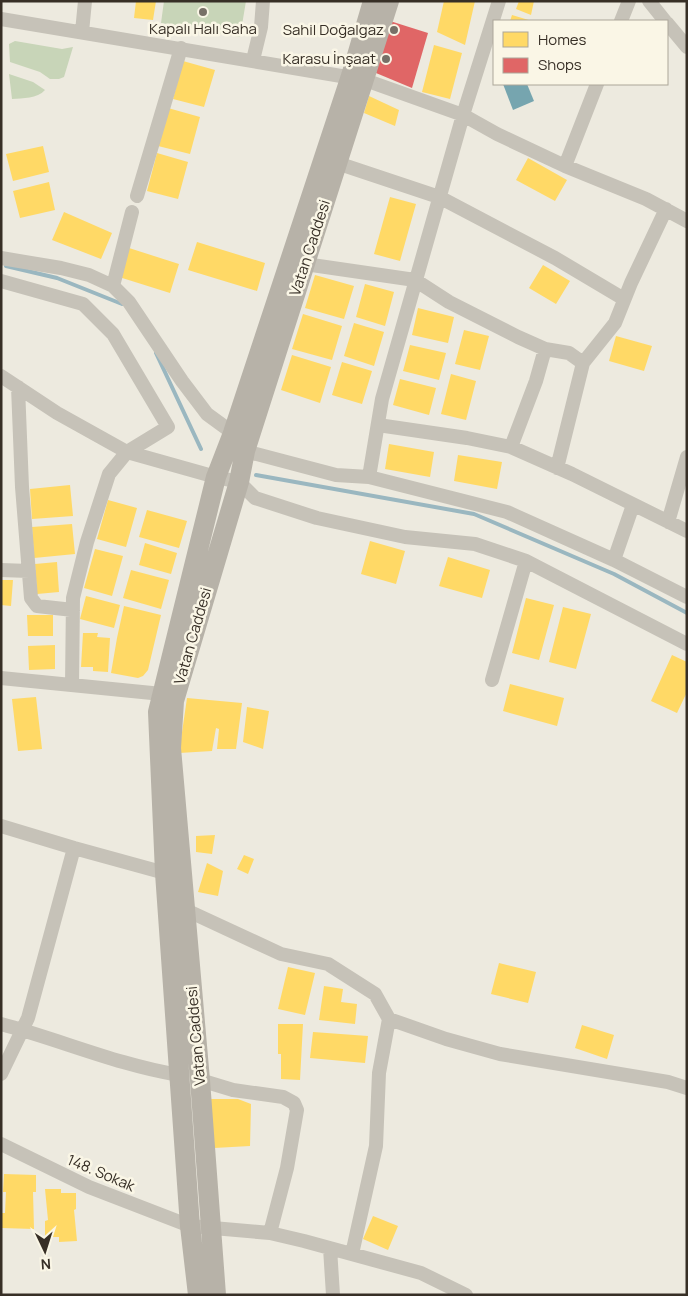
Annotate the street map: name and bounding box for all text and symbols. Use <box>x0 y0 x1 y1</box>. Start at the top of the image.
marker: Kapalı Halı Saha <box>197 6 209 18</box>
place label: Kapalı Halı Saha <box>149 18 257 39</box>
place label: Sahil Doğalgaz <box>283 19 384 40</box>
legend <box>493 20 668 85</box>
marker: Sahil Doğalgaz <box>388 24 400 36</box>
text: Homes <box>538 29 587 50</box>
place label: Karasu İnşaat <box>283 48 376 69</box>
marker: Karasu İnşaat <box>380 53 392 65</box>
text: Shops <box>538 54 582 75</box>
street label: Vatan Caddesi <box>284 197 335 299</box>
street label: Vatan Caddesi <box>169 585 216 687</box>
street label: Vatan Caddesi <box>181 985 210 1087</box>
street label: 148. Sokak <box>64 1149 139 1196</box>
north arrow <box>20 1226 70 1276</box>
text: N <box>40 1255 52 1274</box>

